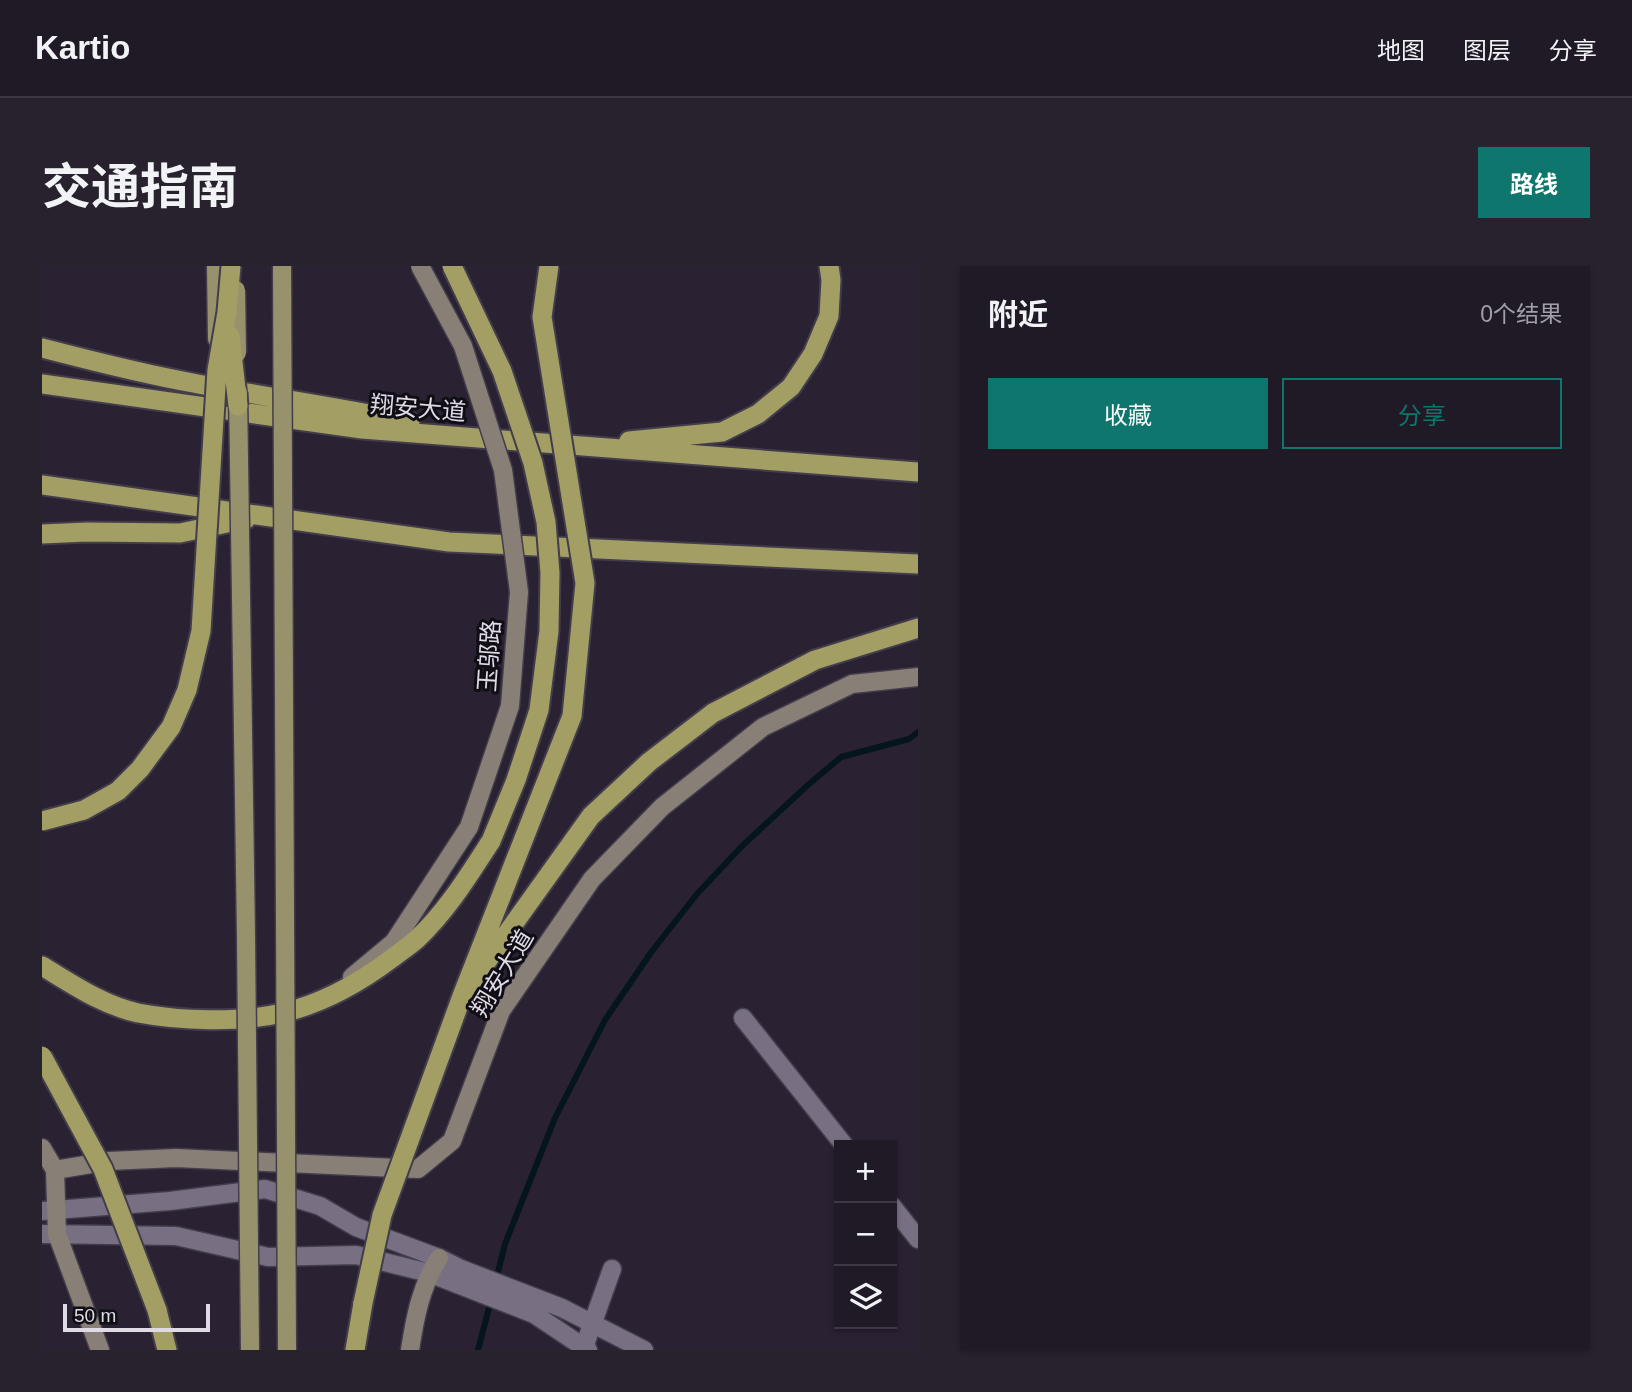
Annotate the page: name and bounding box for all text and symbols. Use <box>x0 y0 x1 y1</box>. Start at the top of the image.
text: Kartio <box>35 29 130 66</box>
text: 地图 <box>1377 37 1425 64</box>
text: 图层 <box>1463 37 1511 64</box>
text: 分享 <box>1549 37 1597 64</box>
button: 路线 <box>1478 147 1590 218</box>
text: 交通指南 <box>42 160 238 214</box>
text: 附近 <box>988 298 1048 331</box>
text: 0个结果 <box>1480 301 1562 327</box>
button: 收藏 <box>988 378 1268 449</box>
button: 分享 <box>1282 378 1562 449</box>
street label: 翔安大道 <box>369 390 467 426</box>
street label: 玉邬路 <box>473 619 505 693</box>
street label: 翔安大道 <box>466 925 538 1021</box>
map controls <box>834 1140 897 1329</box>
button: + <box>834 1140 897 1203</box>
button: − <box>834 1203 897 1266</box>
button: layers <box>834 1266 897 1329</box>
scale bar <box>63 1301 210 1333</box>
text: 50 m <box>74 1305 116 1326</box>

